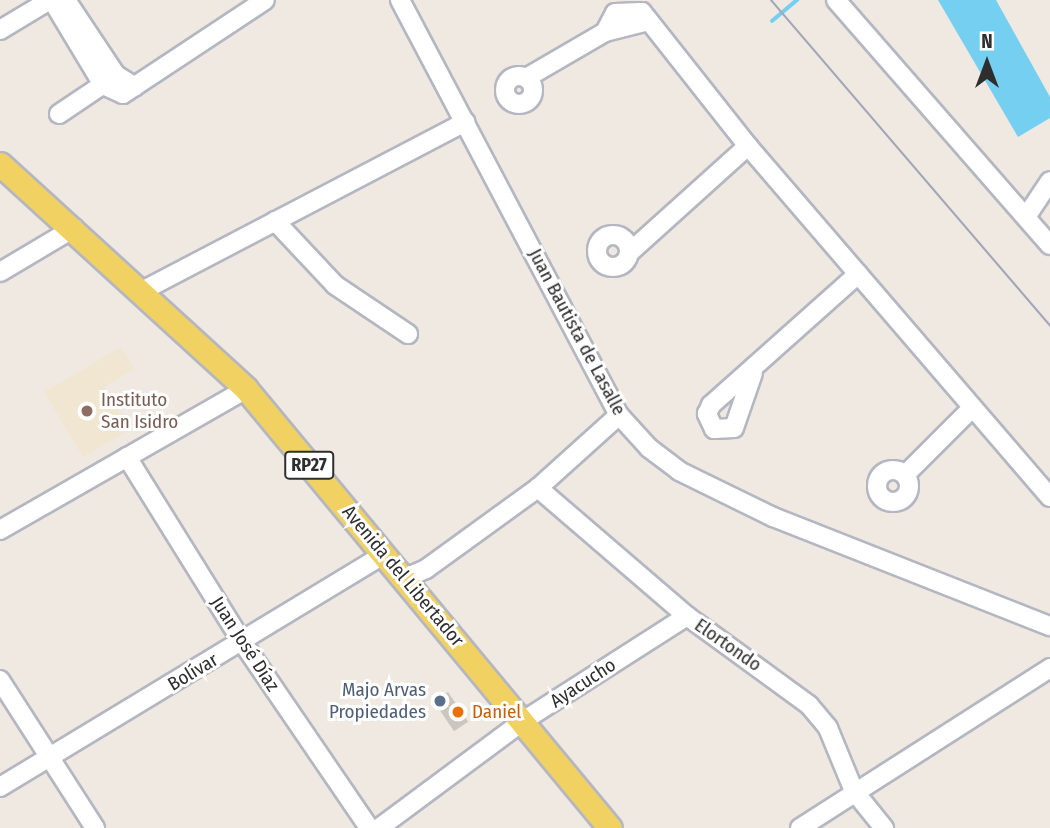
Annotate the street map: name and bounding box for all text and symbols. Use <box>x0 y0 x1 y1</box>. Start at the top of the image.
north arrow <box>952 28 1022 98</box>
text: N <box>981 30 993 53</box>
street label: Juan Bautista de Lasalle <box>523 245 631 419</box>
place label: Instituto San Isidro <box>101 389 178 433</box>
marker: Instituto San Isidro <box>79 403 95 419</box>
road number: RP27 <box>283 450 335 480</box>
street label: Avenida del Libertador <box>337 501 469 651</box>
street label: Juan José Díaz <box>206 592 284 696</box>
street label: Elortondo <box>690 614 766 676</box>
street label: Bolívar <box>164 648 222 696</box>
street label: Ayacucho <box>546 653 620 713</box>
place label: Majo Arvas Propiedades <box>329 679 426 723</box>
marker: Majo Arvas Propiedades <box>432 693 448 709</box>
place label: Daniel <box>472 701 521 723</box>
marker: Daniel <box>450 704 466 720</box>

